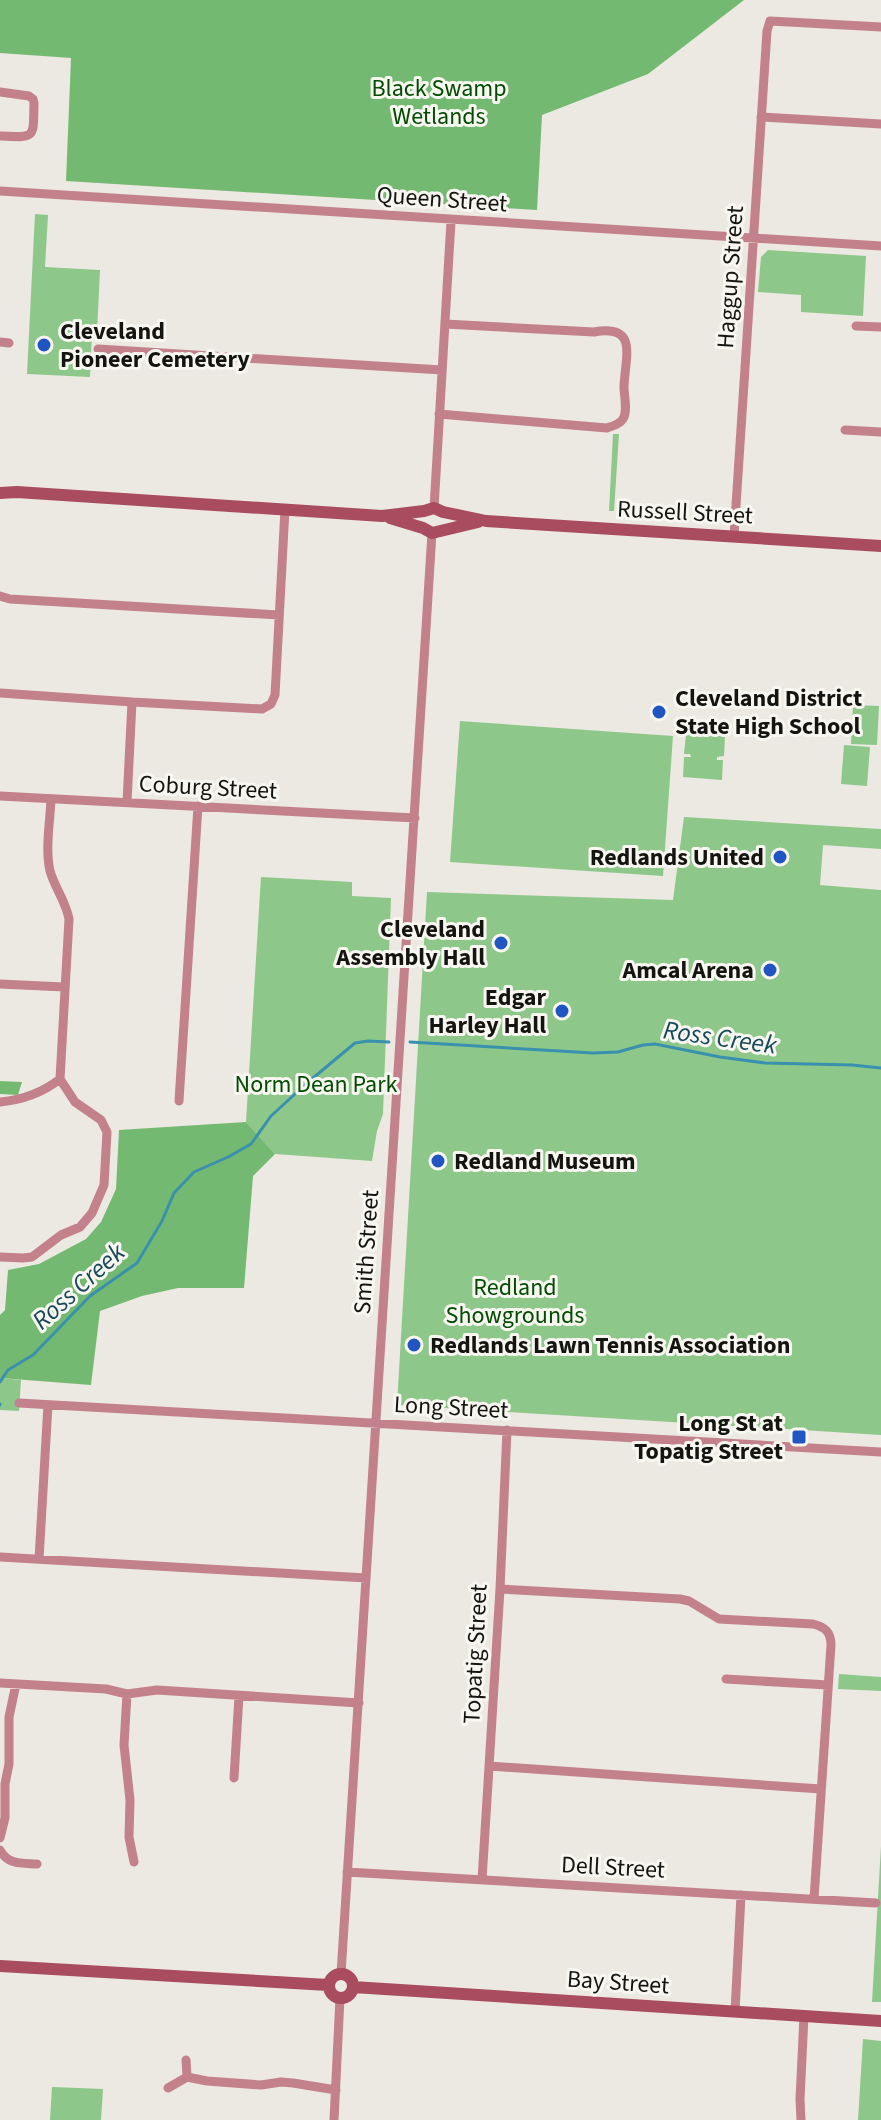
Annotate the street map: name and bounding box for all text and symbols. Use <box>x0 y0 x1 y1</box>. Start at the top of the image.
park label: Black Swamp Wetlands <box>371 71 507 134</box>
street label: Queen Street <box>375 177 508 222</box>
street label: Haggup Street <box>708 204 753 350</box>
place label: Cleveland Pioneer Cemetery <box>60 314 250 377</box>
marker: Cleveland Pioneer Cemetery <box>35 336 53 354</box>
street label: Russell Street <box>616 491 754 534</box>
place label: Cleveland District State High School <box>675 681 862 744</box>
marker: Cleveland District State High School <box>650 703 668 721</box>
street label: Coburg Street <box>138 766 278 809</box>
place label: Redlands United <box>590 840 764 875</box>
marker: Redlands United <box>771 848 789 866</box>
place label: Cleveland Assembly Hall <box>335 912 485 975</box>
marker: Cleveland Assembly Hall <box>492 934 510 952</box>
place label: Amcal Arena <box>622 953 754 988</box>
marker: Amcal Arena <box>761 961 779 979</box>
place label: Edgar Harley Hall <box>429 980 546 1043</box>
marker: Edgar Harley Hall <box>553 1002 571 1020</box>
water label: Ross Creek <box>661 1011 780 1064</box>
park label: Norm Dean Park <box>235 1067 398 1102</box>
place label: Redland Museum <box>454 1144 636 1179</box>
marker: Redland Museum <box>429 1152 447 1170</box>
street label: Smith Street <box>345 1189 388 1315</box>
water label: Ross Creek <box>24 1234 134 1338</box>
park label: Redland Showgrounds <box>446 1270 584 1333</box>
place label: Redlands Lawn Tennis Association <box>430 1328 790 1363</box>
marker: Redlands Lawn Tennis Association <box>405 1336 423 1354</box>
street label: Long Street <box>393 1387 509 1428</box>
place label: Long St at Topatig Street <box>634 1406 783 1469</box>
marker: Long St at Topatig Street <box>790 1428 808 1446</box>
street label: Topatig Street <box>454 1583 497 1725</box>
street label: Dell Street <box>560 1847 666 1888</box>
street label: Bay Street <box>566 1961 670 2004</box>

